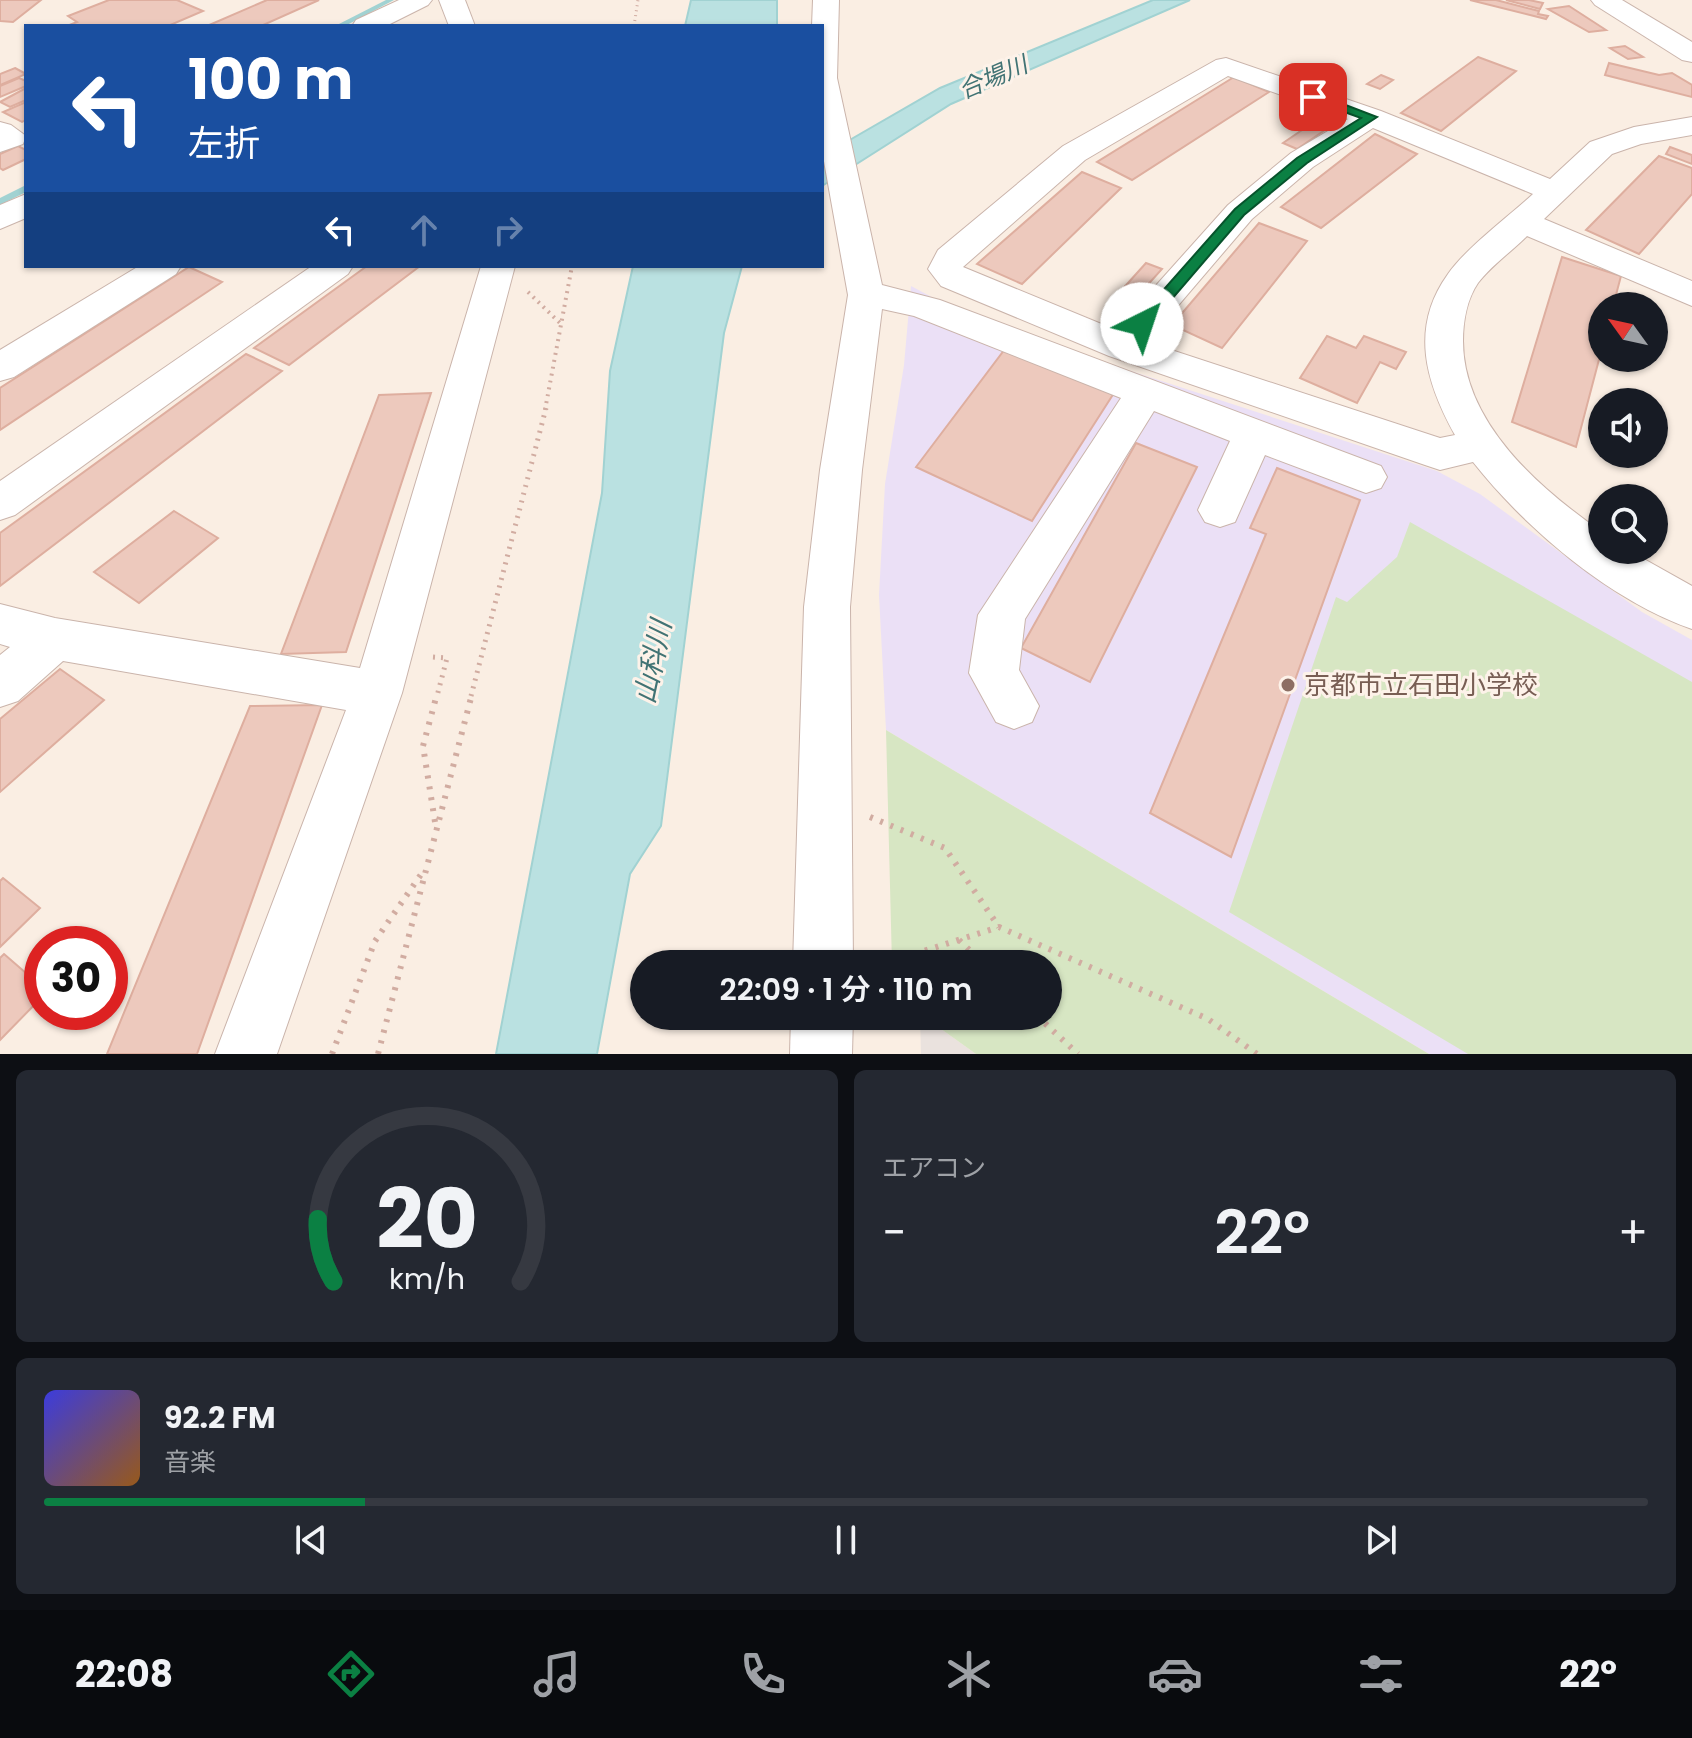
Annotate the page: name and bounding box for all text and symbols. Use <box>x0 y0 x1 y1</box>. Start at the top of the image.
text: 100 m <box>188 40 353 119</box>
water label: 合場川 <box>953 47 1035 106</box>
icon: left <box>56 56 160 160</box>
pin <box>1279 63 1347 131</box>
icon: arrive <box>1291 75 1335 119</box>
text: 左折 <box>188 118 260 169</box>
icon: left <box>318 208 362 252</box>
icon: ahead <box>402 208 446 252</box>
icon: right <box>486 208 530 252</box>
position arrow <box>1100 282 1184 366</box>
north arrow <box>1588 292 1668 372</box>
map controls <box>1588 292 1668 564</box>
button: sound <box>1588 388 1668 468</box>
button: search <box>1588 484 1668 564</box>
water label: 山科川 <box>625 614 681 707</box>
place label: 京都市立石田小学校 <box>1304 667 1538 703</box>
marker: 京都市立石田小学校 <box>1279 676 1297 694</box>
speed limit sign: 30 <box>24 926 128 1030</box>
text: 22:09 · 1 分 · 110 m <box>720 968 972 1011</box>
text: エアコン <box>882 1150 986 1186</box>
text: 20 <box>376 1161 478 1277</box>
text: 22° <box>1214 1191 1310 1275</box>
text: − <box>882 1202 906 1263</box>
text: + <box>1618 1202 1648 1263</box>
text: km/h <box>389 1259 465 1299</box>
text: 92.2 FM <box>164 1396 275 1439</box>
text: 音楽 <box>164 1444 216 1480</box>
icon: previous <box>289 1518 333 1562</box>
icon: pause <box>824 1518 868 1562</box>
icon: next <box>1359 1518 1403 1562</box>
icon: directions <box>323 1646 379 1702</box>
icon: music <box>529 1646 585 1702</box>
icon: phone <box>735 1646 791 1702</box>
icon: climate <box>941 1646 997 1702</box>
icon: car <box>1147 1646 1203 1702</box>
icon: filters <box>1353 1646 1409 1702</box>
text: 22:08 <box>75 1649 173 1700</box>
text: 22° <box>1559 1649 1617 1700</box>

